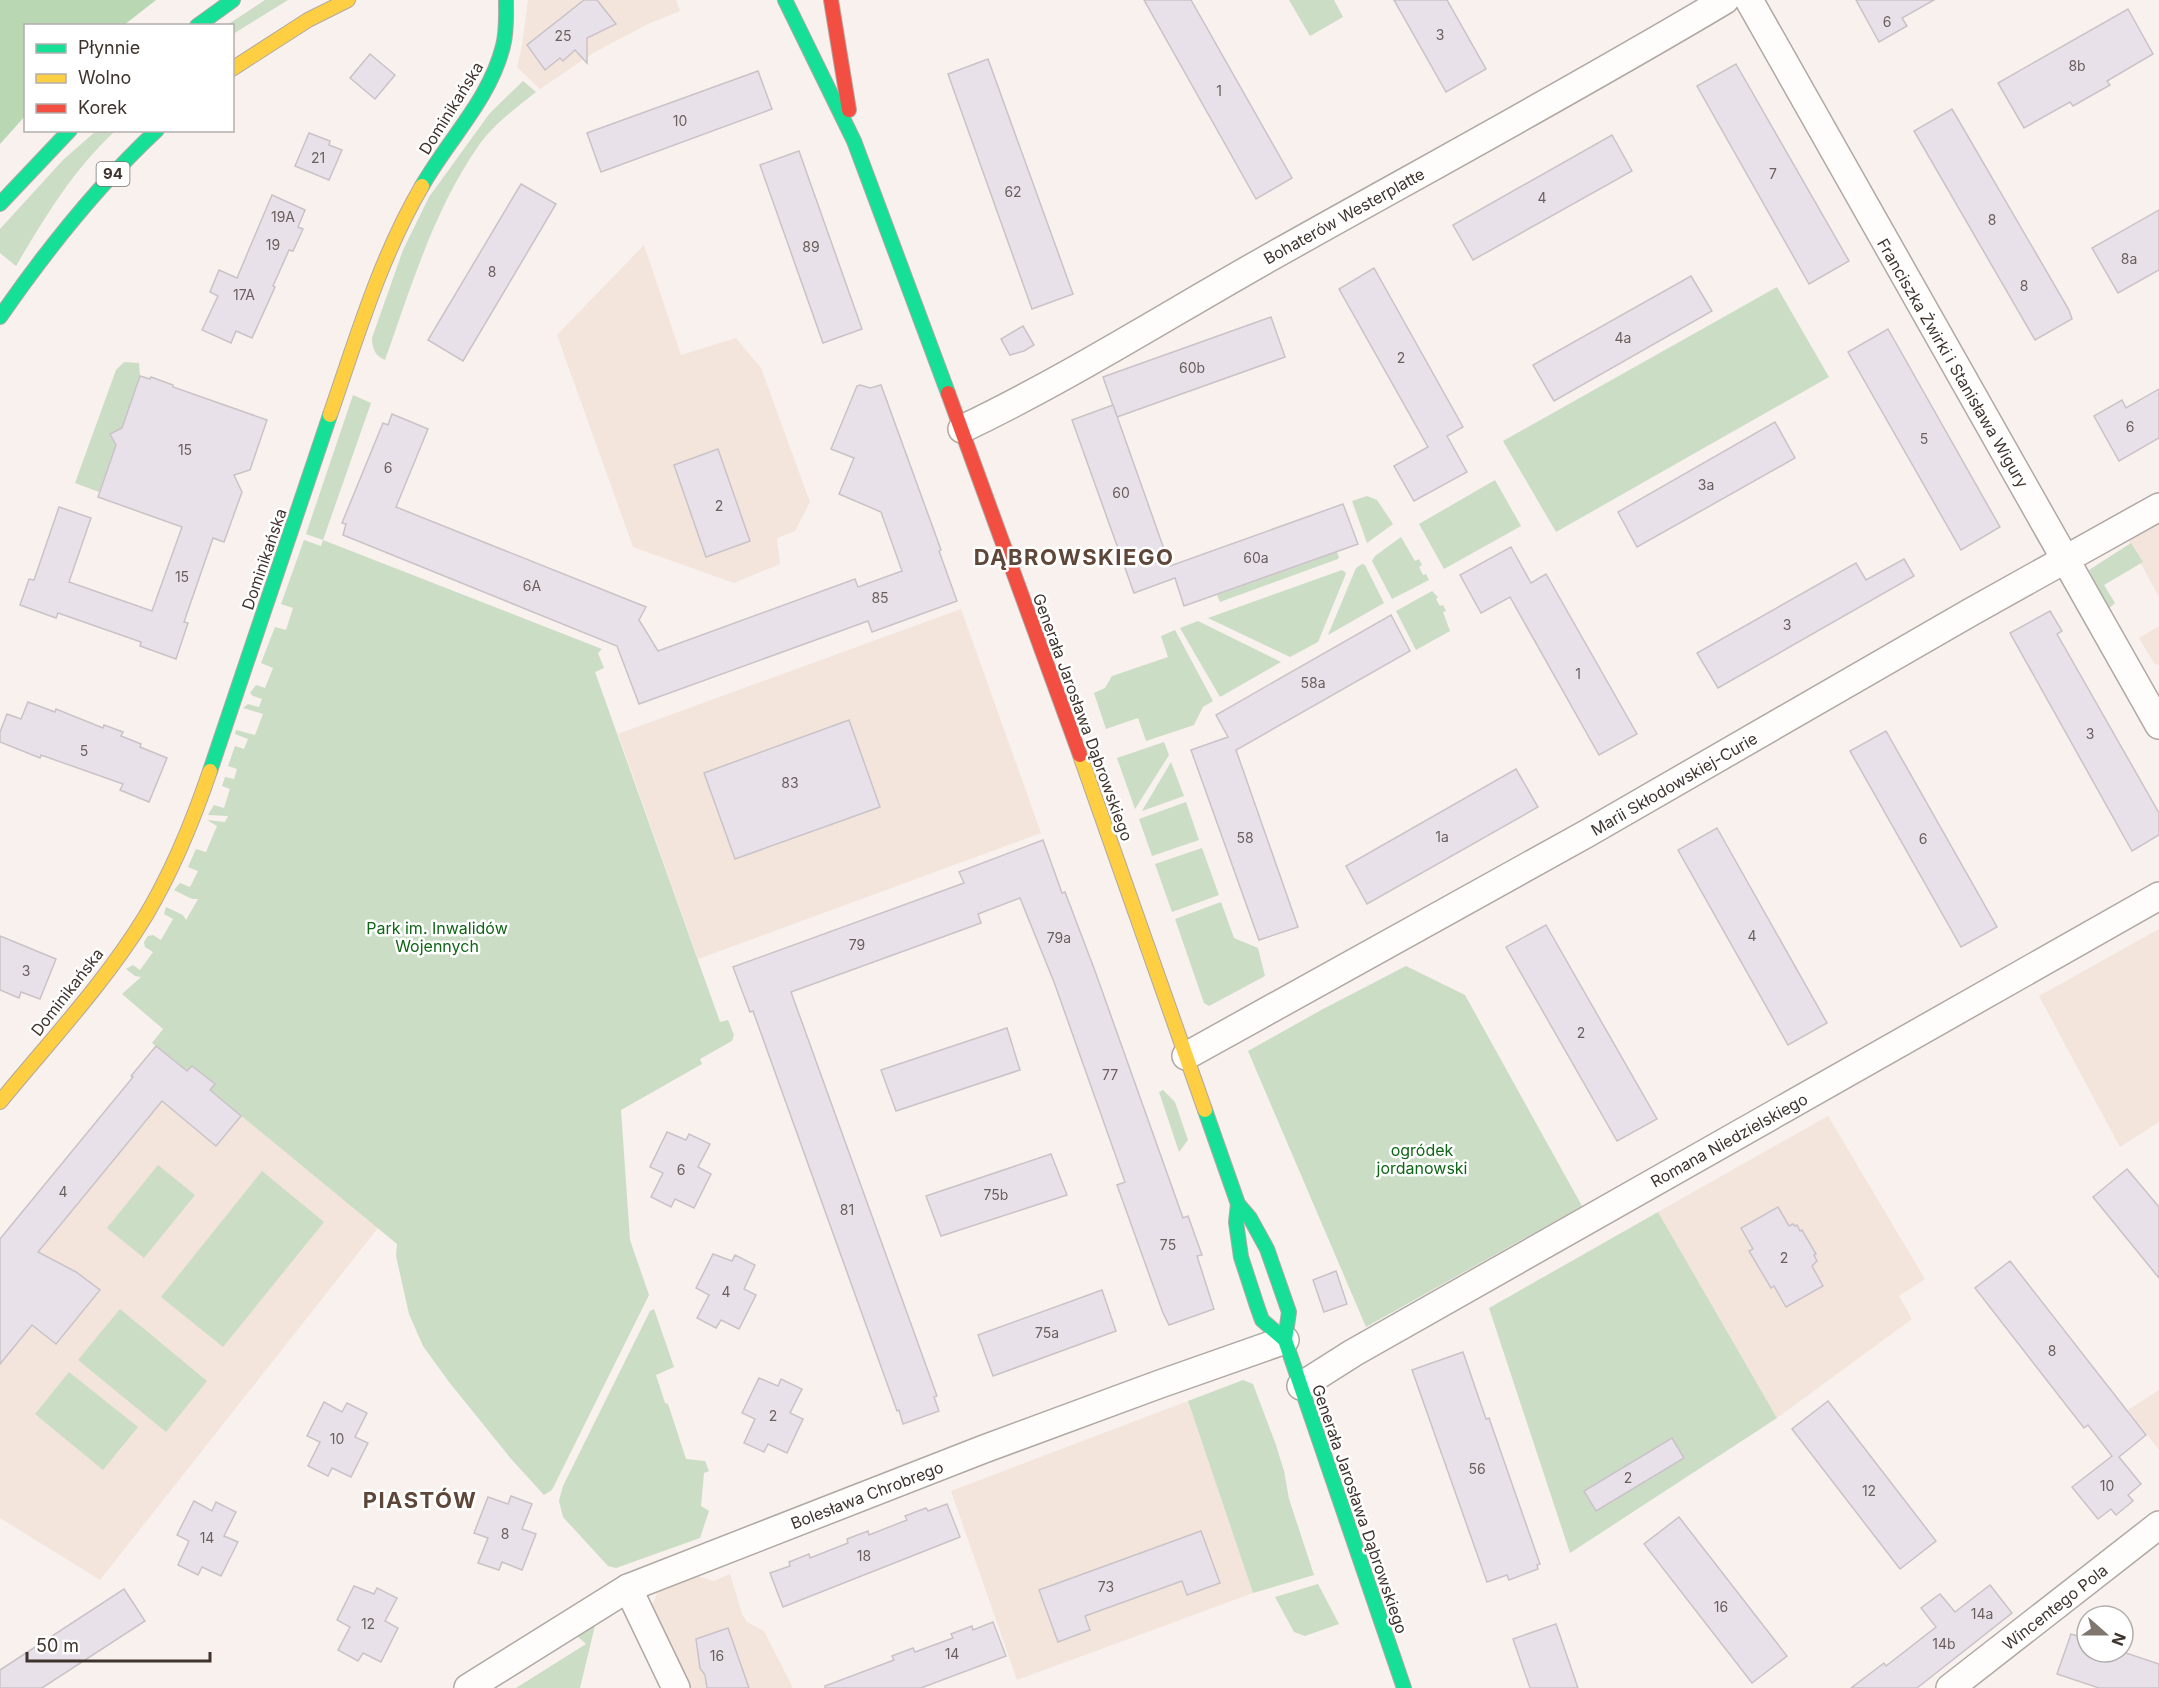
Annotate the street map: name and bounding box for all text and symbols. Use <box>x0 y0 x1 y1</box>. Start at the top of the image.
house number: 6 <box>1883 13 1891 30</box>
legend <box>24 24 234 132</box>
house number: 3 <box>1436 26 1444 43</box>
house number: 25 <box>554 27 572 44</box>
text: Płynnie <box>78 37 140 58</box>
house number: 8b <box>2068 57 2086 74</box>
street label: Dominikańska <box>414 58 488 158</box>
text: Wolno <box>78 67 131 88</box>
house number: 1 <box>1216 82 1222 99</box>
text: Korek <box>78 97 127 118</box>
house number: 10 <box>673 112 687 129</box>
house number: 21 <box>311 149 325 166</box>
road number: 94 <box>96 162 130 186</box>
street label: Bohaterów Westerplatte <box>1260 163 1428 269</box>
house number: 7 <box>1769 165 1777 182</box>
house number: 62 <box>1004 183 1022 200</box>
house number: 4 <box>1537 189 1547 206</box>
house number: 19A <box>271 208 295 225</box>
house number: 8 <box>1988 211 1996 228</box>
street label: Franciszka Żwirki i Stanisława Wigury <box>1873 235 2033 491</box>
house number: 19 <box>266 236 280 253</box>
house number: 89 <box>802 238 820 255</box>
house number: 8a <box>2121 250 2137 267</box>
house number: 8 <box>488 263 496 280</box>
house number: 8 <box>2020 277 2028 294</box>
house number: 17A <box>233 286 255 303</box>
house number: 4a <box>1615 329 1631 346</box>
house number: 2 <box>1397 349 1405 366</box>
house number: 60b <box>1179 359 1205 376</box>
house number: 6 <box>2126 418 2134 435</box>
house number: 5 <box>1920 430 1928 447</box>
house number: 15 <box>178 441 192 458</box>
house number: 6 <box>384 459 392 476</box>
house number: 3a <box>1698 476 1714 493</box>
house number: 60 <box>1112 484 1130 501</box>
house number: 2 <box>715 497 723 514</box>
street label: Dominikańska <box>237 506 291 612</box>
district label: DĄBROWSKIEGO <box>974 544 1174 570</box>
house number: 60a <box>1243 549 1269 566</box>
house number: 15 <box>175 568 189 585</box>
house number: 6A <box>523 577 542 594</box>
house number: 85 <box>871 589 889 606</box>
street label: Generała Jarosława Dąbrowskiego <box>1029 590 1137 844</box>
house number: 3 <box>1783 616 1791 633</box>
house number: 1 <box>1575 665 1581 682</box>
house number: 58a <box>1300 674 1326 691</box>
house number: 3 <box>2086 725 2094 742</box>
street label: Marii Skłodowskiej-Curie <box>1587 728 1761 840</box>
house number: 5 <box>80 742 88 759</box>
house number: 83 <box>781 774 799 791</box>
house number: 1a <box>1435 828 1449 845</box>
house number: 58 <box>1236 829 1254 846</box>
house number: 6 <box>1919 830 1927 847</box>
park label: Park im. Inwalidów Wojennych <box>366 918 508 956</box>
house number: 4 <box>1747 927 1757 944</box>
house number: 79a <box>1047 929 1071 946</box>
house number: 79 <box>849 936 865 953</box>
street label: Dominikańska <box>27 944 107 1040</box>
house number: 3 <box>22 962 30 979</box>
house number: 2 <box>1577 1024 1585 1041</box>
house number: 77 <box>1102 1066 1118 1083</box>
street label: Romana Niedzielskiego <box>1647 1088 1811 1192</box>
park label: ogródek jordanowski <box>1376 1140 1467 1178</box>
house number: 6 <box>677 1161 685 1178</box>
house number: 4 <box>58 1183 68 1200</box>
house number: 75b <box>984 1186 1008 1203</box>
house number: 81 <box>840 1201 854 1218</box>
house number: 75 <box>1160 1236 1176 1253</box>
house number: 2 <box>1780 1249 1788 1266</box>
house number: 4 <box>721 1283 731 1300</box>
house number: 75a <box>1035 1324 1059 1341</box>
house number: 8 <box>2048 1342 2056 1359</box>
street label: Generała Jarosława Dąbrowskiego <box>1308 1382 1412 1636</box>
house number: 2 <box>769 1407 777 1424</box>
house number: 10 <box>330 1430 344 1447</box>
street label: Bolesława Chrobrego <box>788 1457 946 1533</box>
house number: 56 <box>1468 1460 1486 1477</box>
house number: 2 <box>1624 1469 1632 1486</box>
house number: 10 <box>2100 1477 2114 1494</box>
house number: 12 <box>1862 1482 1876 1499</box>
district label: PIASTÓW <box>363 1487 477 1513</box>
house number: 8 <box>501 1525 509 1542</box>
house number: 14 <box>200 1529 214 1546</box>
house number: 18 <box>857 1547 871 1564</box>
street label: Wincentego Pola <box>1998 1560 2112 1654</box>
house number: 73 <box>1098 1578 1114 1595</box>
house number: 16 <box>1714 1598 1728 1615</box>
north arrow <box>2075 1604 2135 1664</box>
house number: 14a <box>1971 1605 1993 1622</box>
house number: 12 <box>361 1615 375 1632</box>
scale bar <box>27 1625 210 1663</box>
text: N <box>2107 1630 2131 1649</box>
text: 50 m <box>36 1635 79 1656</box>
house number: 14b <box>1932 1635 1956 1652</box>
house number: 14 <box>945 1645 959 1662</box>
house number: 16 <box>710 1647 724 1664</box>

